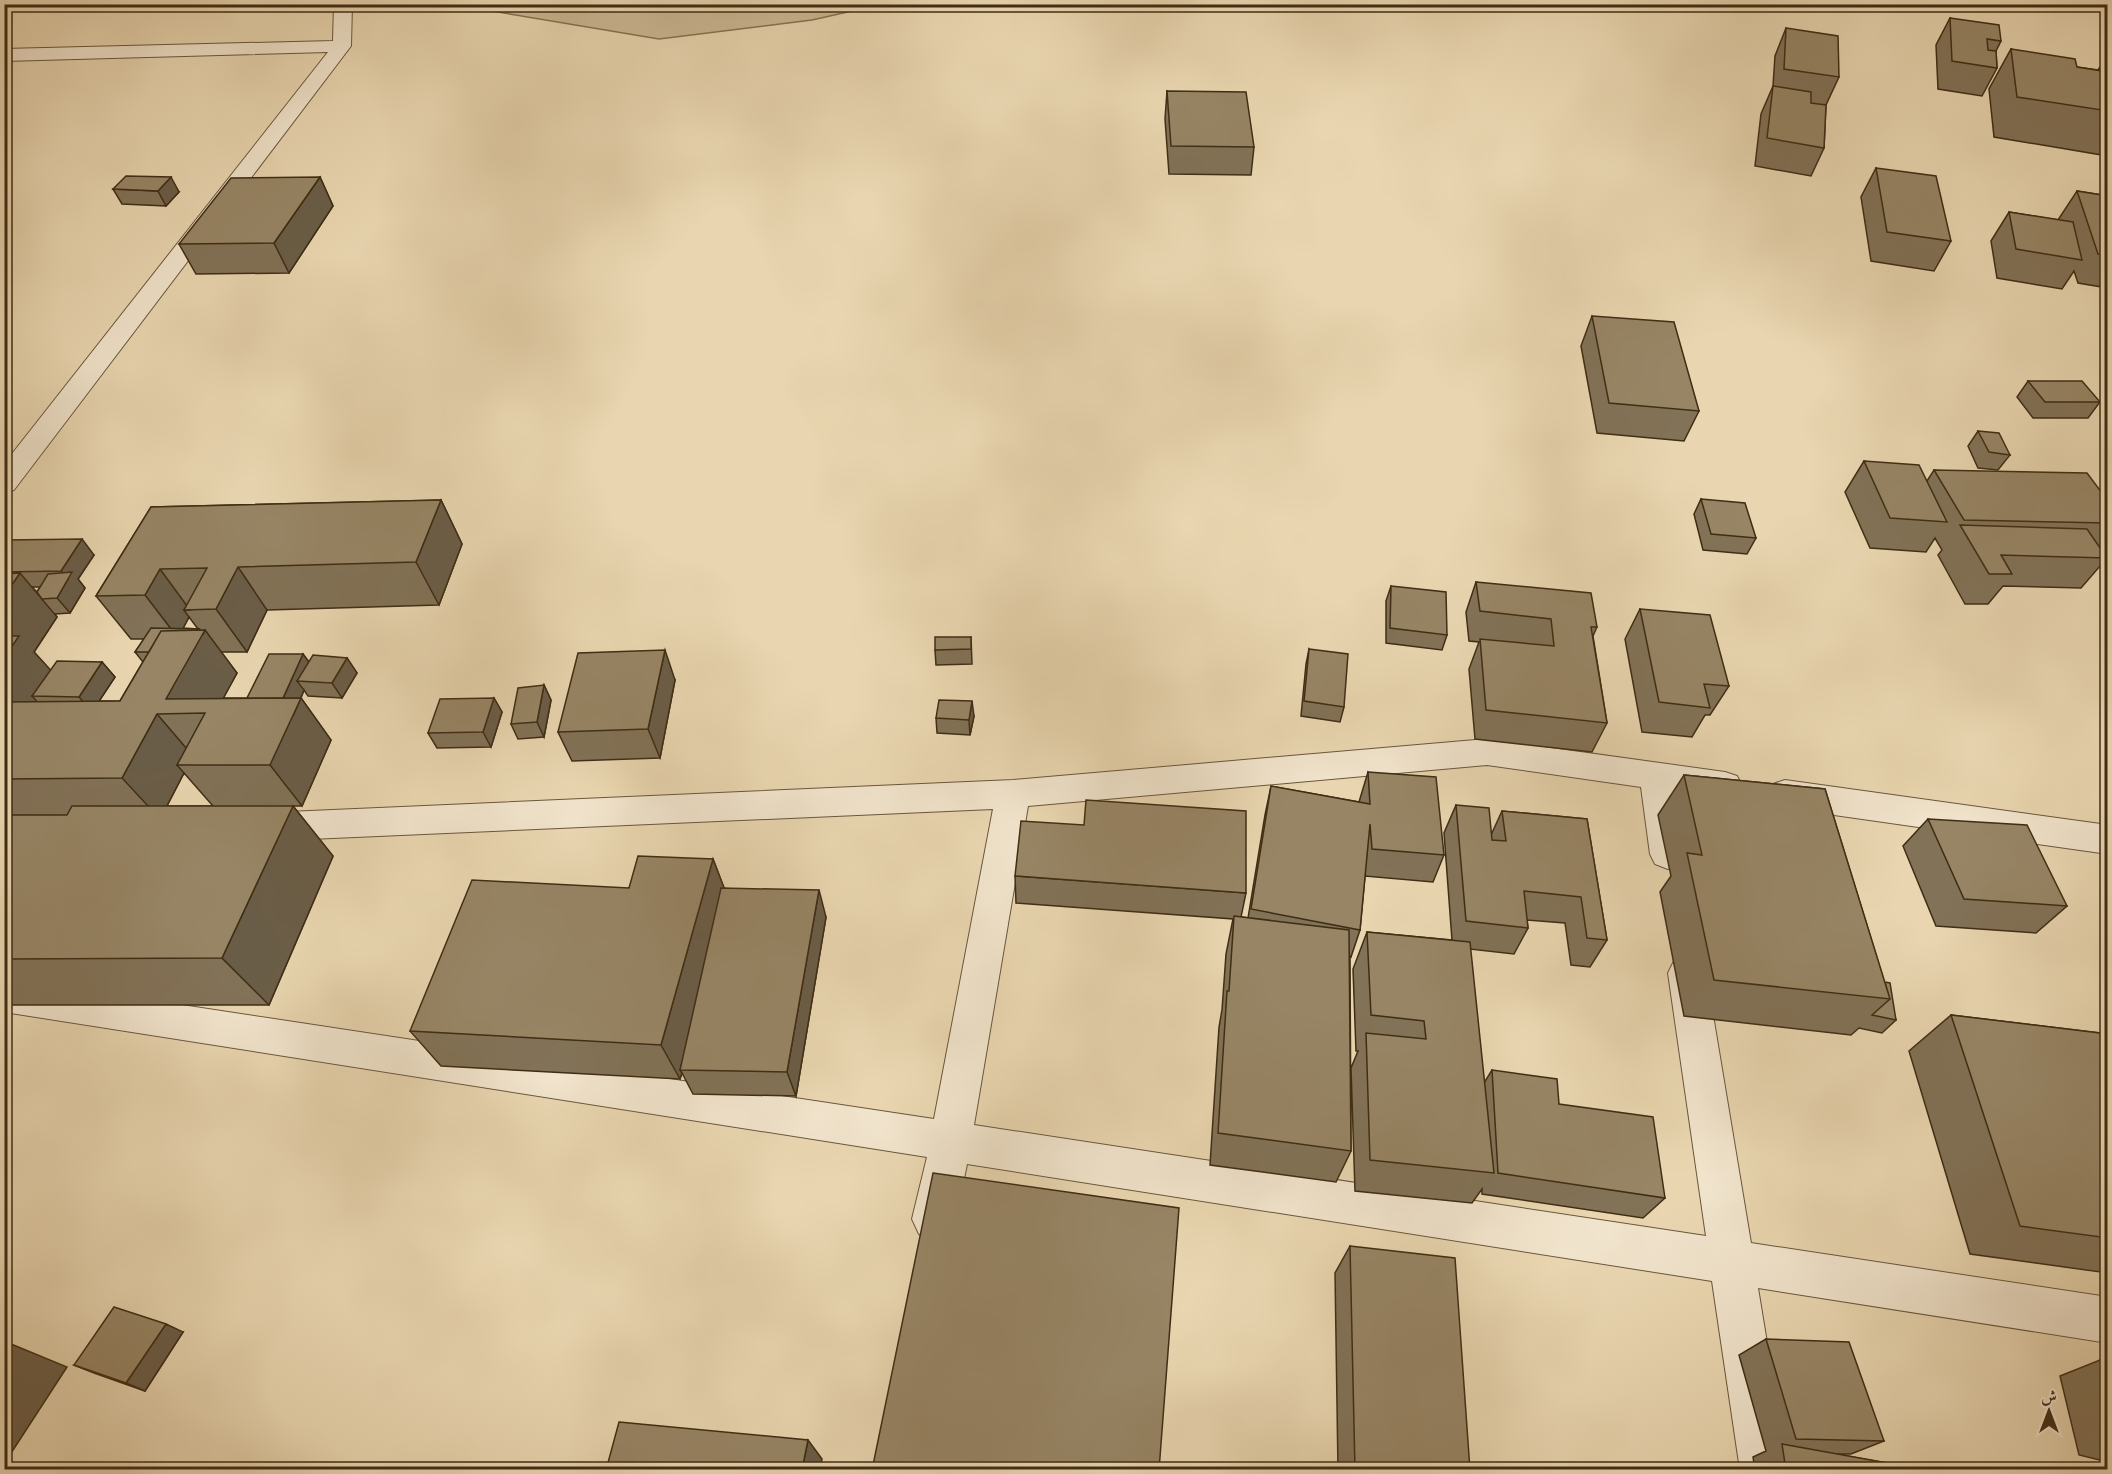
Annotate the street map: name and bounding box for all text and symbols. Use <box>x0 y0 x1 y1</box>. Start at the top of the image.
north arrow <box>2019 1381 2079 1441</box>
text: ش <box>2041 1387 2057 1409</box>

